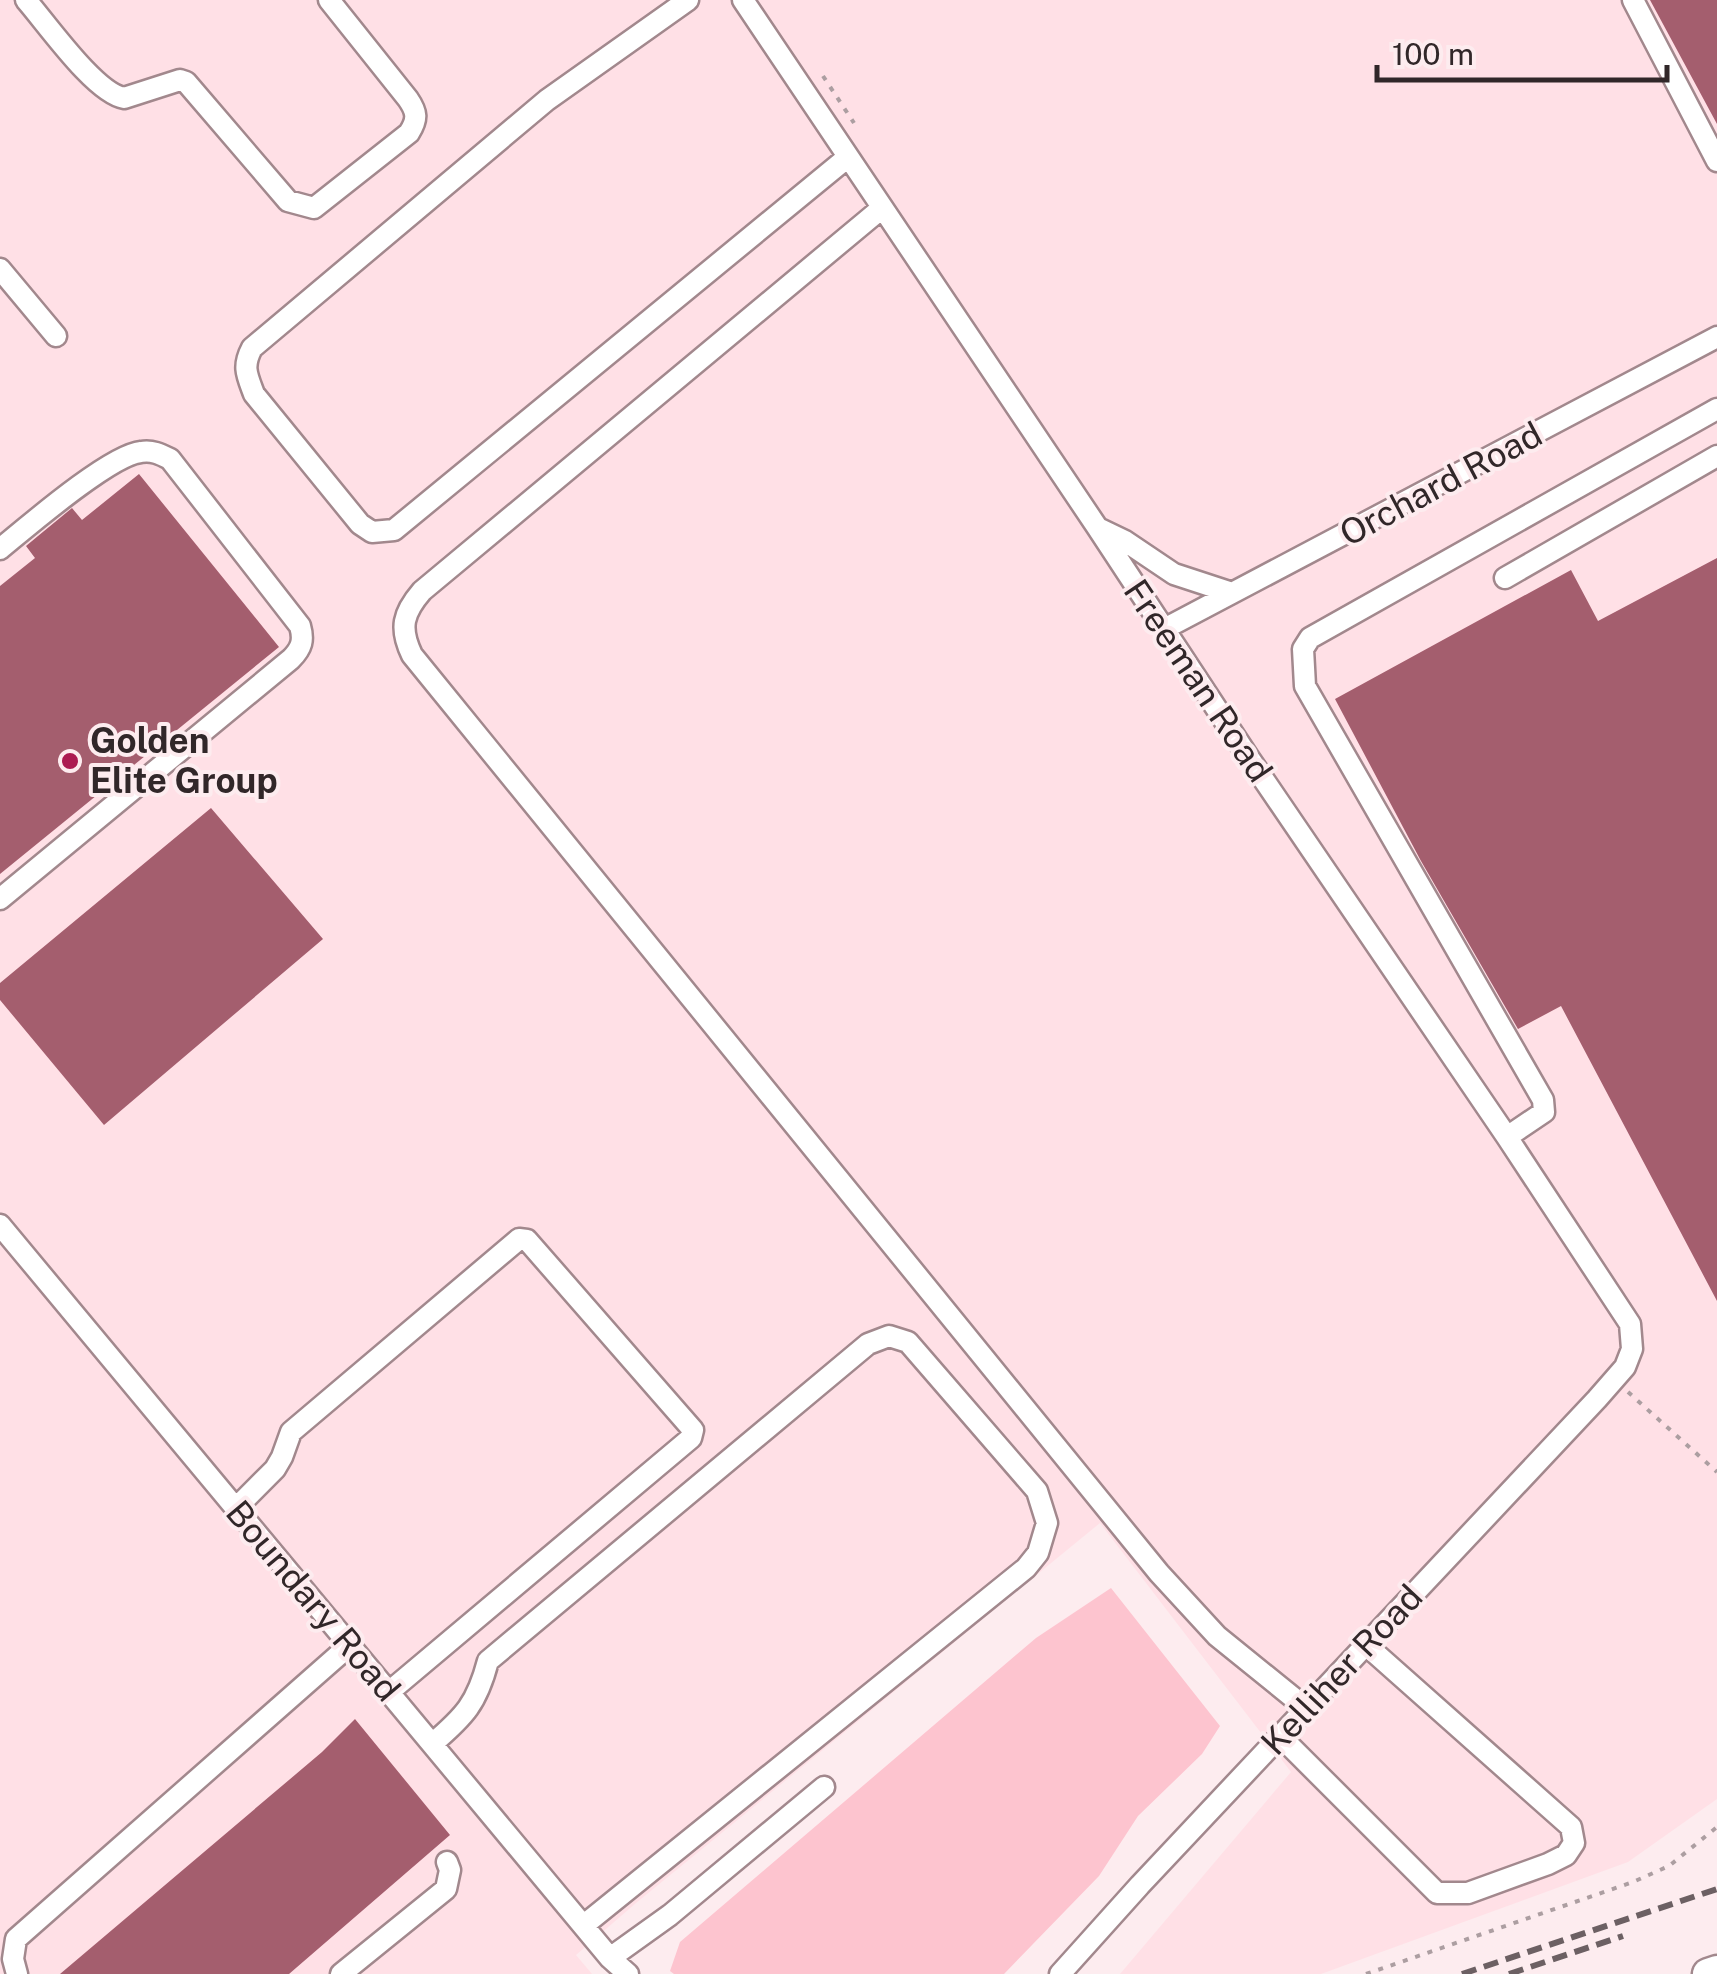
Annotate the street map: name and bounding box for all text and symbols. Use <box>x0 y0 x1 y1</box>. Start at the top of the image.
scale bar <box>1377 20 1667 82</box>
text: 100 m <box>1392 36 1474 72</box>
street label: Orchard Road <box>1333 413 1549 554</box>
street label: Freeman Road <box>1116 572 1281 790</box>
place label: Golden Elite Group <box>90 720 278 801</box>
marker: Golden Elite Group <box>59 750 81 772</box>
street label: Boundary Road <box>218 1492 409 1709</box>
street label: Kelliher Road <box>1253 1576 1431 1763</box>

